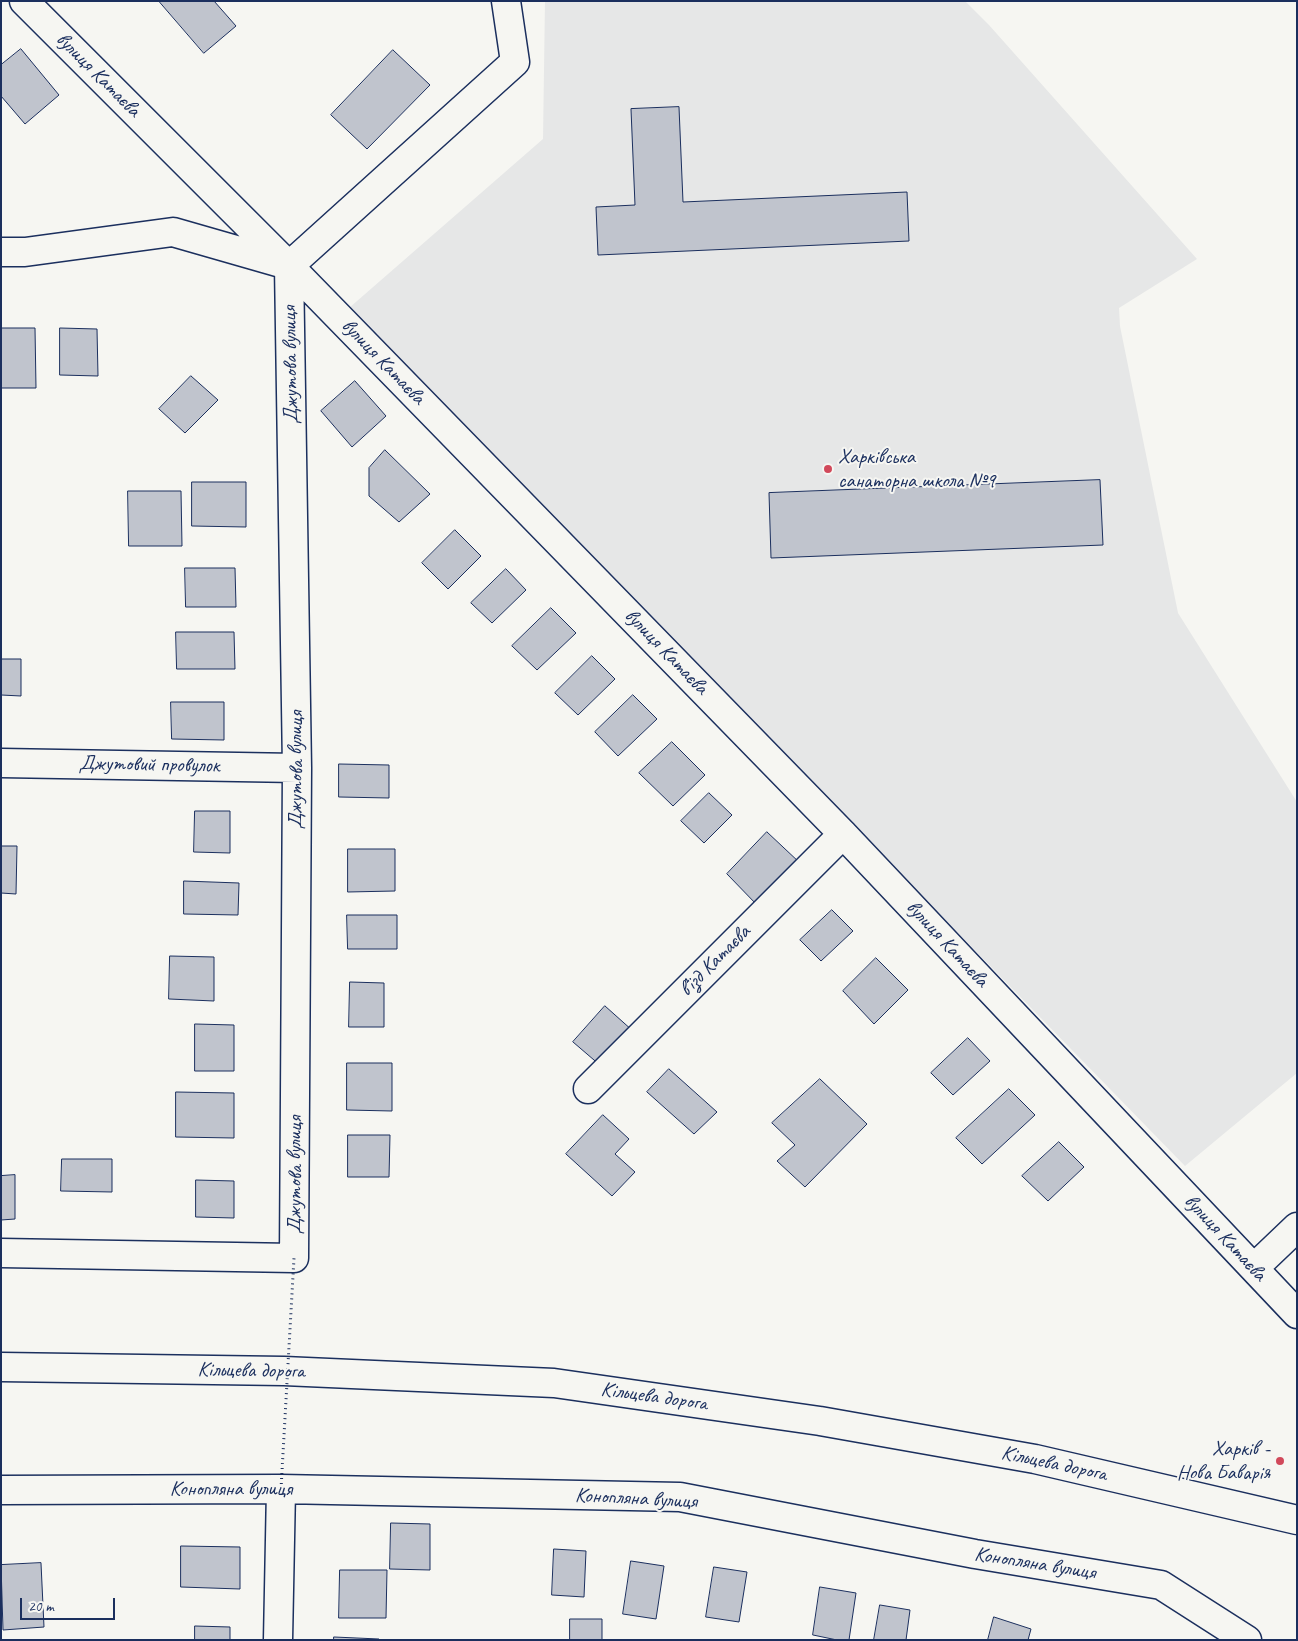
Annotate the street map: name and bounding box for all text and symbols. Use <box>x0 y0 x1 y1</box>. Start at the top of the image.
street label: вулиця Катаєва <box>50 27 146 123</box>
street label: Джутова вулиця <box>277 306 305 424</box>
street label: вулиця Катаєва <box>336 314 430 410</box>
place label: Харківська санаторна школа №9 <box>838 444 995 494</box>
marker: Харківська санаторна школа №9 <box>822 463 834 475</box>
street label: вулиця Катаєва <box>619 604 713 700</box>
street label: Джутова вулиця <box>283 711 309 829</box>
street label: Джутовий провулок <box>78 751 220 779</box>
street label: вулиця Катаєва <box>900 895 994 993</box>
street label: в’їзд Катаєва <box>674 920 756 1002</box>
street label: Джутова вулиця <box>282 1116 308 1234</box>
street label: вулиця Катаєва <box>1178 1189 1272 1287</box>
street label: Кільцева дорога <box>197 1357 305 1385</box>
street label: Кільцева дорога <box>599 1377 709 1417</box>
place label: Харків - Нова Баварія <box>1177 1436 1270 1486</box>
street label: Кільцева дорога <box>999 1441 1109 1487</box>
marker: Харків - Нова Баварія <box>1274 1455 1286 1467</box>
street label: Конопляна вулиця <box>170 1476 292 1502</box>
street label: Конопляна вулиця <box>574 1483 698 1515</box>
street label: Конопляна вулиця <box>973 1542 1097 1586</box>
scale bar <box>22 1588 118 1620</box>
text: 20 m <box>28 1597 54 1616</box>

